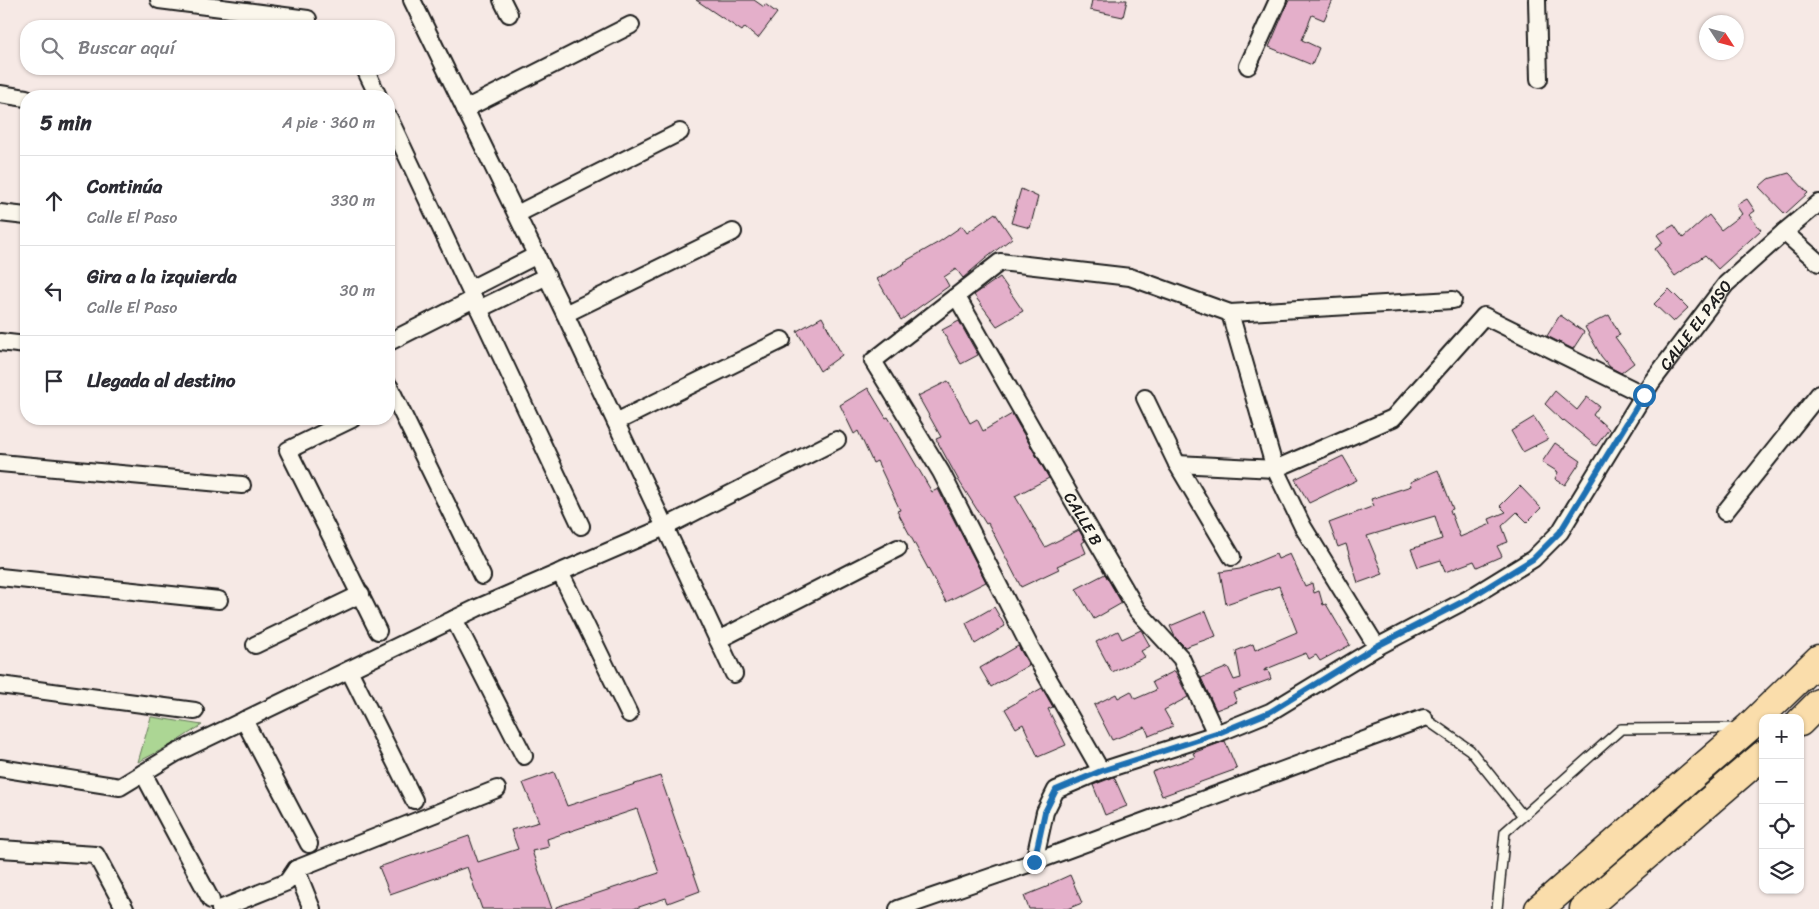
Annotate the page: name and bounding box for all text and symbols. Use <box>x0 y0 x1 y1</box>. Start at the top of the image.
north arrow <box>1699 15 1744 60</box>
search box <box>20 20 395 75</box>
text: Buscar aquí <box>78 31 175 64</box>
icon: search <box>38 34 66 62</box>
text: 5 min <box>40 104 92 142</box>
text: A pie · 360 m <box>282 108 375 137</box>
text: Continúa <box>87 170 162 203</box>
text: 330 m <box>331 186 375 215</box>
icon: ahead <box>40 187 68 215</box>
text: Calle El Paso <box>87 203 177 232</box>
text: Gira a la izquierda <box>87 260 237 293</box>
street label: CALLE EL PASO <box>1651 273 1739 376</box>
text: 30 m <box>340 276 375 305</box>
icon: left <box>40 277 68 305</box>
text: Calle El Paso <box>87 293 177 322</box>
text: Llegada al destino <box>87 364 236 397</box>
icon: arrive <box>40 367 68 395</box>
route start <box>1633 384 1656 407</box>
street label: CALLE B <box>1056 486 1111 551</box>
map controls <box>1759 714 1804 894</box>
button: + <box>1759 714 1804 759</box>
button: − <box>1759 759 1804 804</box>
button: locate <box>1759 804 1804 849</box>
button: layers <box>1759 849 1804 894</box>
route end <box>1023 851 1046 874</box>

